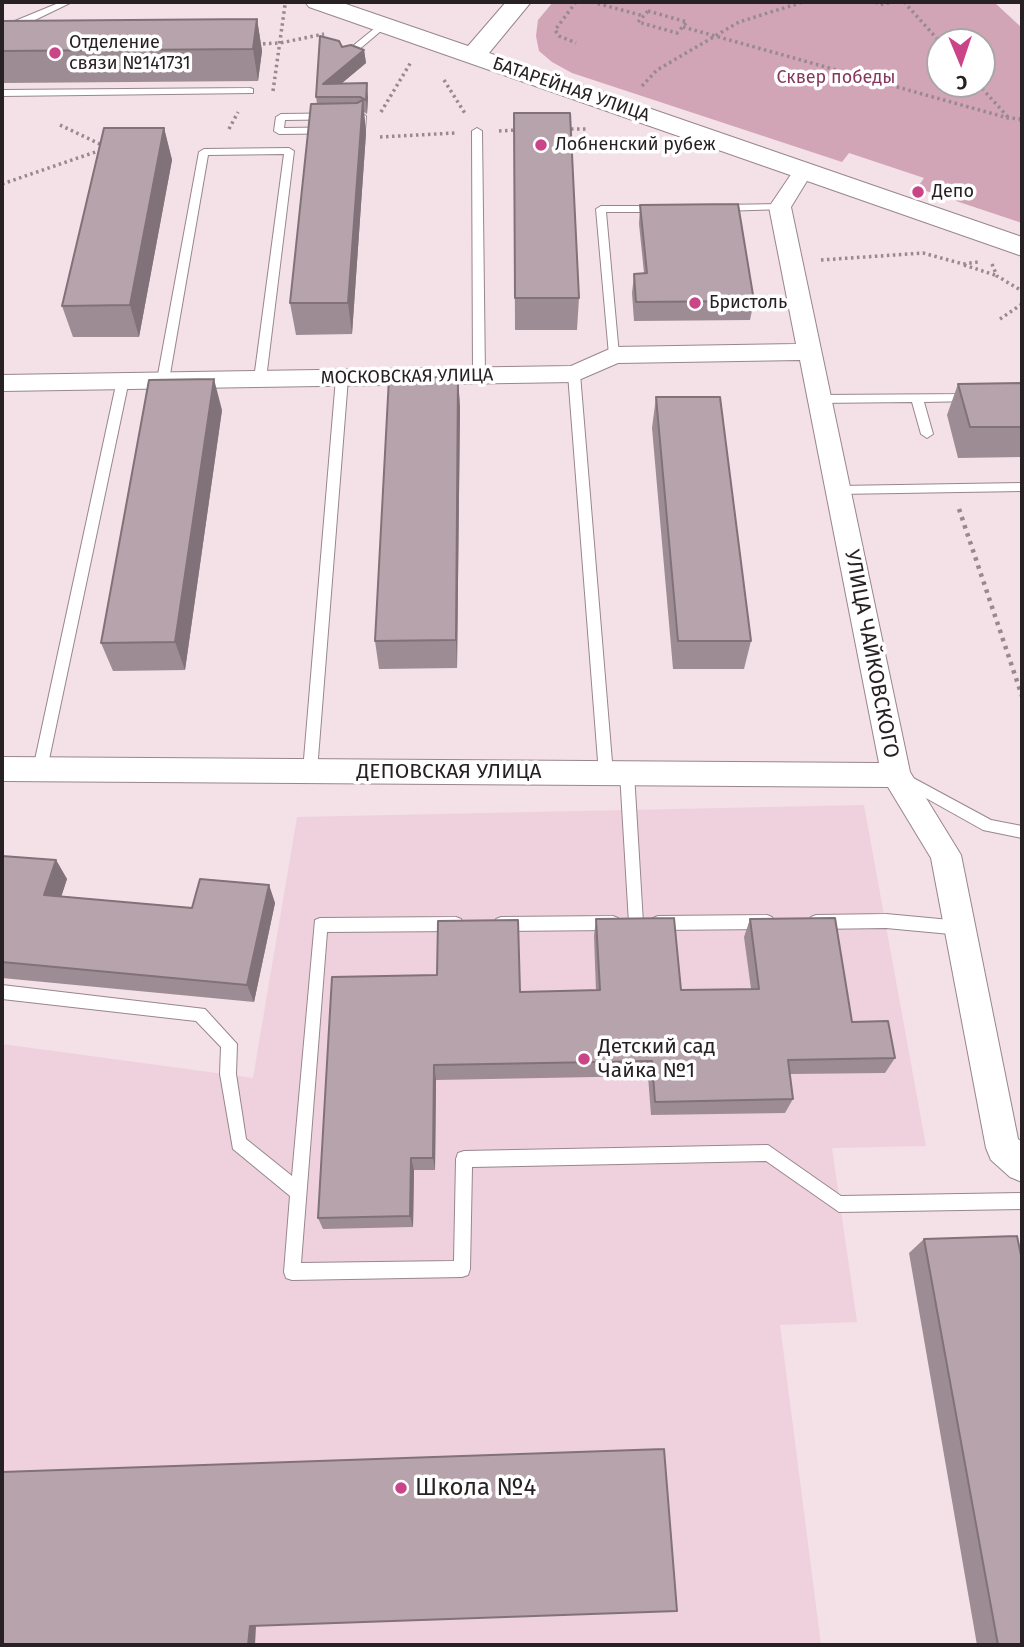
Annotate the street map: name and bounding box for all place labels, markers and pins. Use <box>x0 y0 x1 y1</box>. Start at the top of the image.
place label: Отделение связи №141731 <box>69 32 191 74</box>
marker: Отделение связи №141731 <box>47 45 63 61</box>
place label: Лобненский рубеж <box>555 134 716 156</box>
marker: Лобненский рубеж <box>533 137 549 153</box>
place label: Депо <box>932 181 974 203</box>
marker: Депо <box>910 184 926 200</box>
place label: Бристоль <box>709 292 787 314</box>
marker: Бристоль <box>687 295 703 311</box>
place label: Детский сад Чайка №1 <box>598 1034 715 1084</box>
marker: Детский сад Чайка №1 <box>576 1051 592 1067</box>
place label: Школа №4 <box>415 1474 536 1502</box>
marker: Школа №4 <box>393 1480 409 1496</box>

